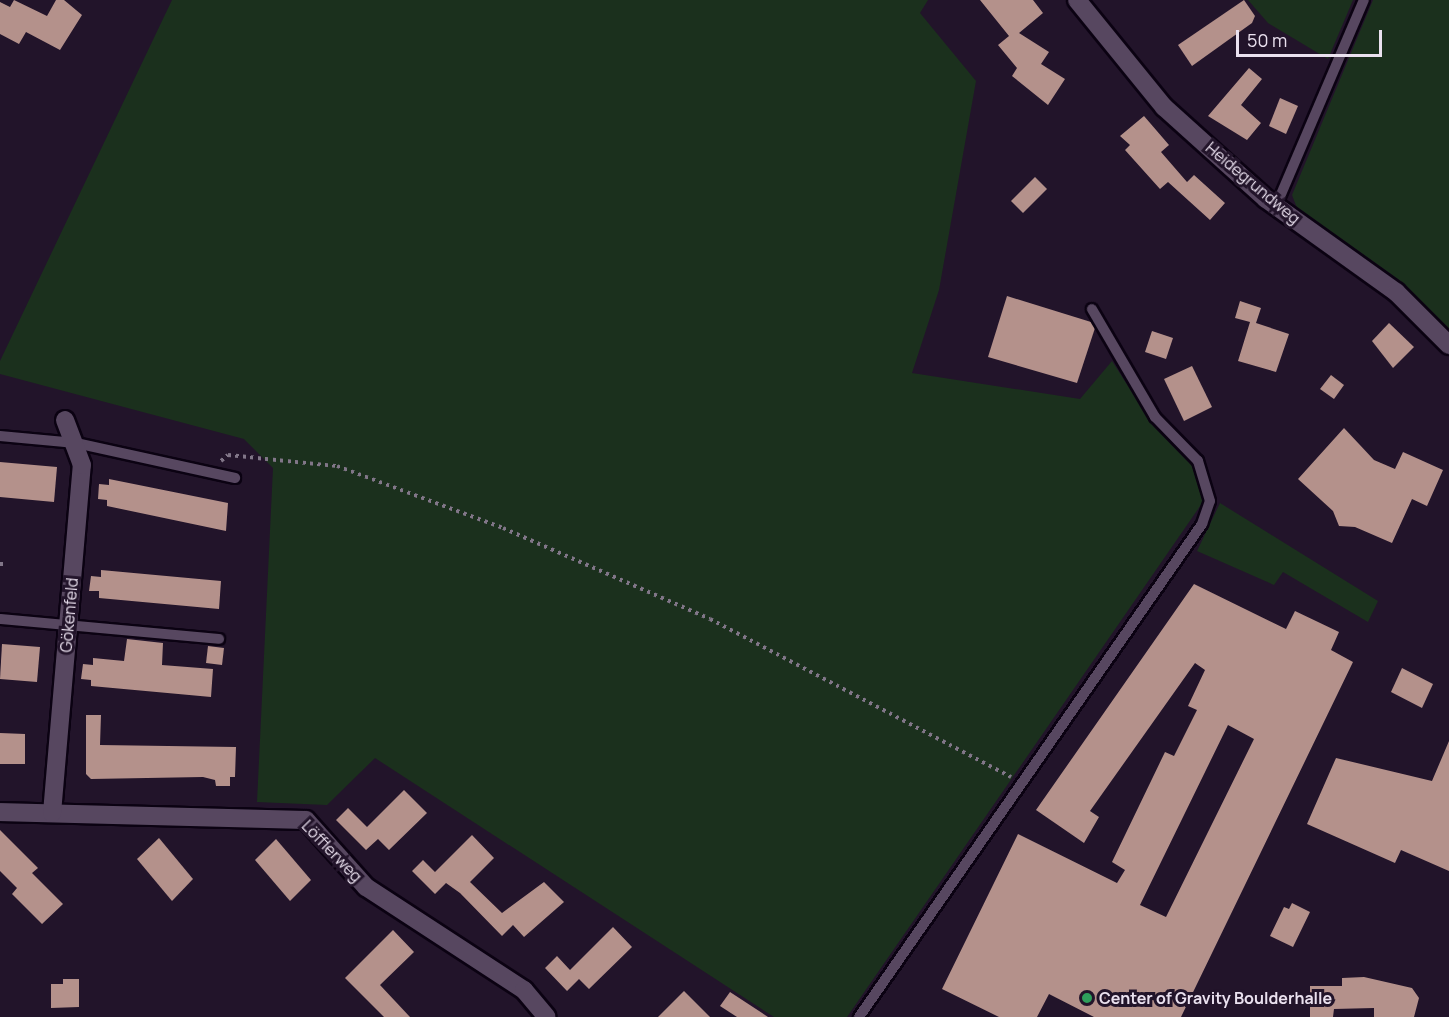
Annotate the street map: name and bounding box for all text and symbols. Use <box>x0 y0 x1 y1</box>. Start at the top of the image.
scale bar <box>1239 18 1384 56</box>
text: 50 m <box>1247 28 1287 52</box>
street label: Heidegrundweg <box>1202 138 1304 228</box>
street label: Gökenfeld <box>56 577 82 653</box>
street label: Löfflerweg <box>298 816 366 886</box>
place label: Center of Gravity Boulderhalle <box>1099 988 1332 1008</box>
marker: Center of Gravity Boulderhalle <box>1080 991 1094 1005</box>

